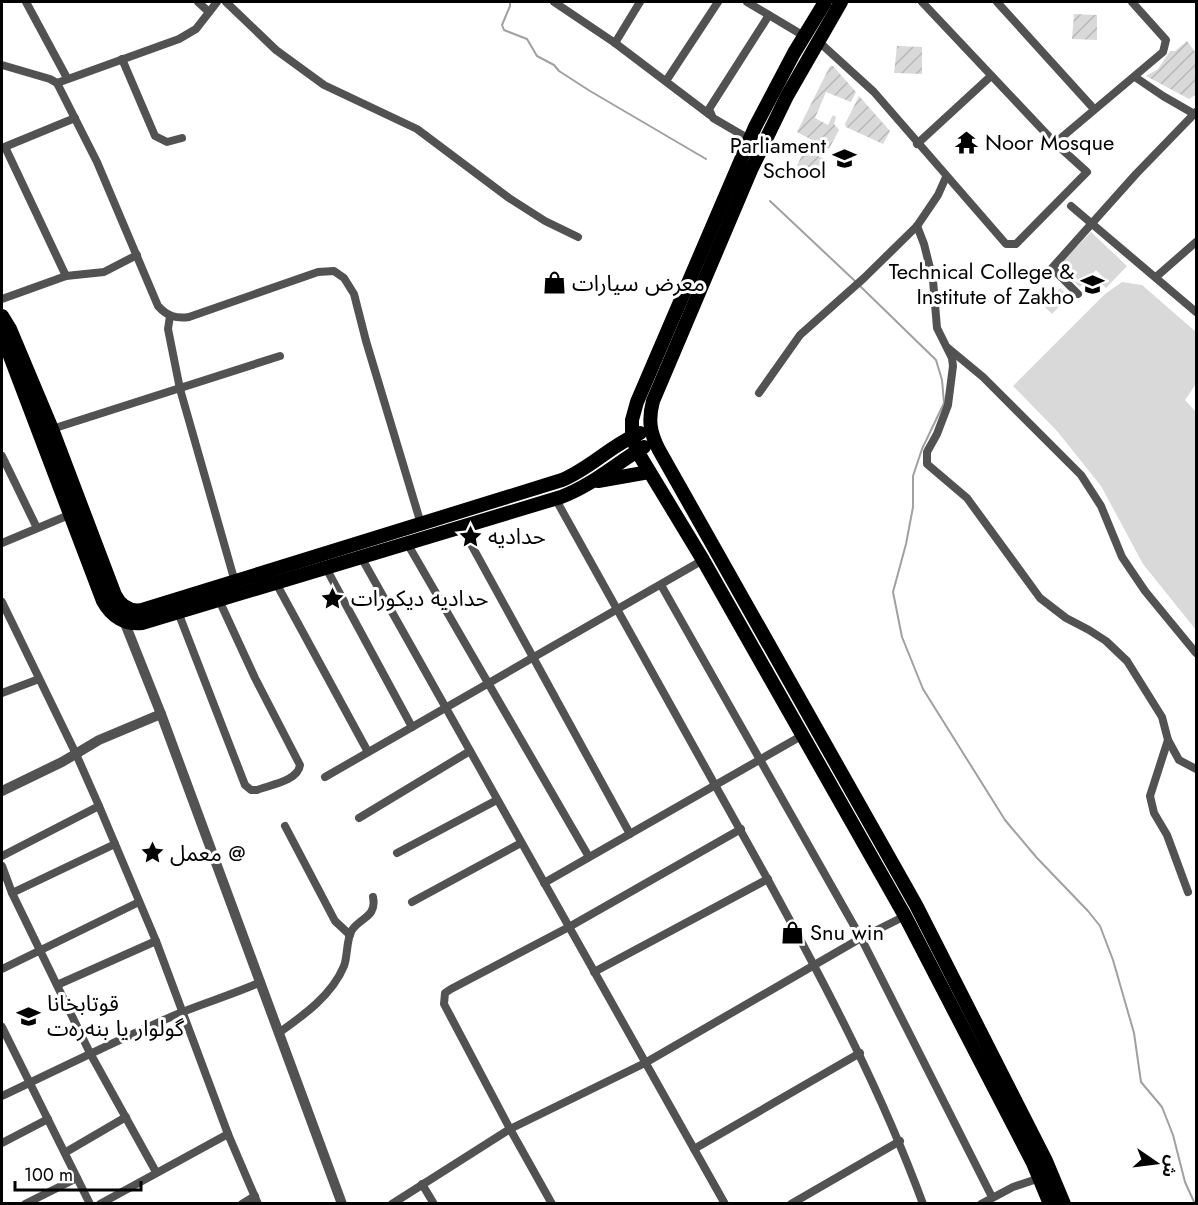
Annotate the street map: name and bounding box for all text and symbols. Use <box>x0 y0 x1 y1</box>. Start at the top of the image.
place label: Noor Mosque <box>985 126 1114 158</box>
place label: Parliament School <box>730 129 827 186</box>
temple icon: Noor Mosque <box>954 129 980 155</box>
school or university icon: Parliament School <box>831 145 857 171</box>
place label: Technical College & Institute of Zakho <box>889 255 1074 312</box>
place label: معرض سيارات <box>572 267 705 299</box>
shop icon: معرض سيارات <box>541 270 567 296</box>
school or university icon: Technical College & Institute of Zakho <box>1079 271 1105 297</box>
place label: حداديه <box>488 520 546 552</box>
place icon: حداديه <box>457 523 483 549</box>
place label: حداديه ديكورات <box>351 582 489 614</box>
place icon: حداديه ديكورات <box>320 585 346 611</box>
place label: معمل @ <box>170 837 245 869</box>
place icon: معمل @ <box>139 840 165 866</box>
place label: Snu win <box>810 916 884 948</box>
shop icon: Snu win <box>779 919 805 945</box>
place label: قوتابخانا گولوار یا بنەرەت <box>47 987 185 1044</box>
school or university icon: قوتابخانا گولوار یا بنەرەت <box>16 1003 42 1029</box>
north arrow <box>1126 1133 1186 1193</box>
text: ش <box>1156 1153 1184 1180</box>
scale bar <box>15 1154 141 1192</box>
text: 100 m <box>24 1162 73 1188</box>

